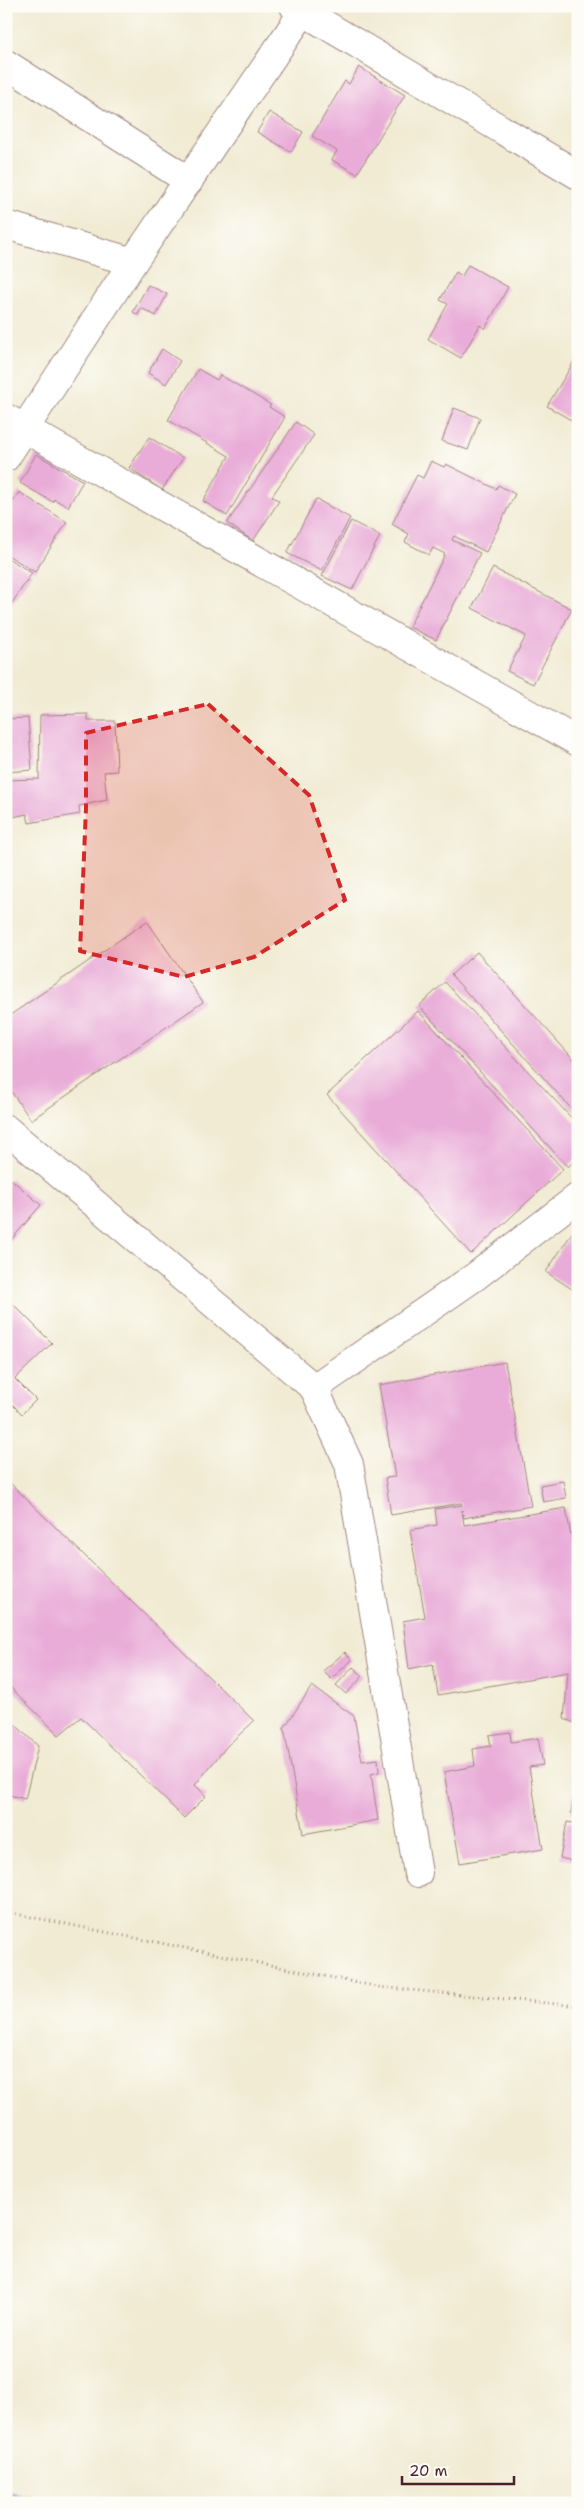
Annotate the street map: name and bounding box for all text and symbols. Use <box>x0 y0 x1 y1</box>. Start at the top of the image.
scale bar <box>402 2454 514 2486</box>
text: 20 m <box>409 2461 448 2481</box>

